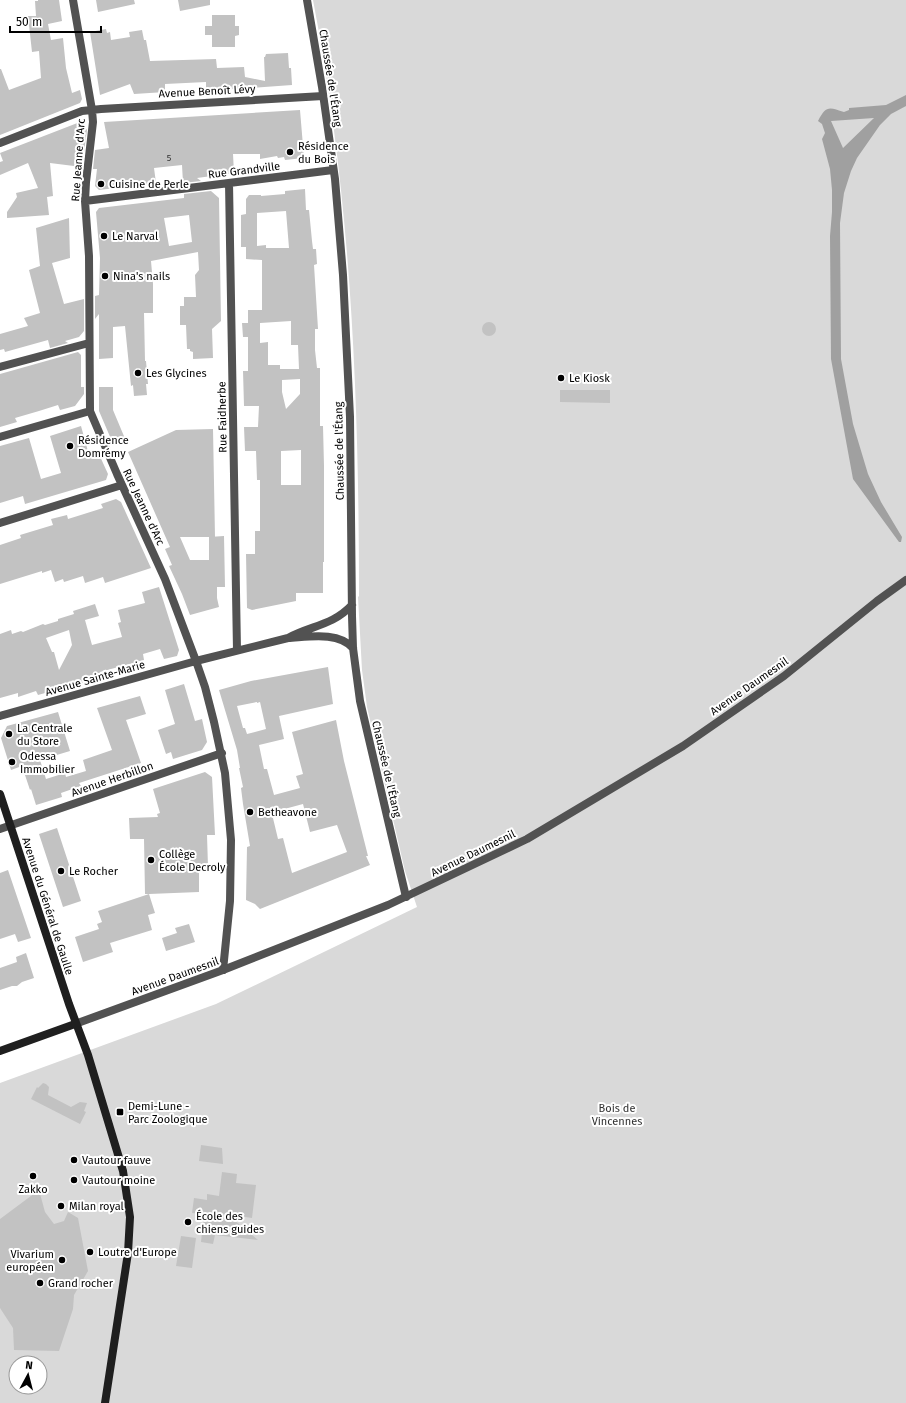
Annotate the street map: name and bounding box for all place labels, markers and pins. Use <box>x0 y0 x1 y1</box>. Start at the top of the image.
place label: Résidence du Bois <box>298 140 349 166</box>
marker: Résidence du Bois <box>285 147 295 157</box>
place label: Cuisine de Perle <box>109 178 189 191</box>
marker: Cuisine de Perle <box>96 179 106 189</box>
place label: Le Narval <box>112 230 158 243</box>
marker: Le Narval <box>99 231 109 241</box>
place label: Nina's nails <box>113 270 170 283</box>
marker: Nina's nails <box>100 271 110 281</box>
place label: Les Glycines <box>146 367 207 380</box>
marker: Les Glycines <box>133 368 143 378</box>
place label: Le Kiosk <box>569 372 610 385</box>
marker: Le Kiosk <box>556 373 566 383</box>
place label: Résidence Domrémy <box>78 434 129 460</box>
marker: Résidence Domrémy <box>65 441 75 451</box>
place label: La Centrale du Store <box>17 722 73 748</box>
marker: La Centrale du Store <box>4 729 14 739</box>
place label: Odessa Immobilier <box>20 750 75 776</box>
marker: Odessa Immobilier <box>7 757 17 767</box>
place label: Betheavone <box>258 806 317 819</box>
marker: Betheavone <box>245 807 255 817</box>
place label: Collège École Decroly <box>159 848 226 874</box>
marker: Collège École Decroly <box>146 855 156 865</box>
place label: Le Rocher <box>69 865 119 878</box>
marker: Le Rocher <box>56 866 66 876</box>
place label: Demi-Lune - Parc Zoologique <box>128 1100 208 1126</box>
marker: Demi-Lune - Parc Zoologique <box>115 1107 125 1117</box>
place label: Vautour fauve <box>82 1154 151 1167</box>
marker: Vautour fauve <box>69 1155 79 1165</box>
marker: Zakko <box>28 1171 38 1181</box>
place label: Vautour moine <box>82 1174 155 1187</box>
marker: Vautour moine <box>69 1175 79 1185</box>
place label: Zakko <box>18 1183 48 1196</box>
place label: Milan royal <box>69 1200 124 1213</box>
marker: Milan royal <box>56 1201 66 1211</box>
place label: École des chiens guides <box>196 1209 264 1236</box>
marker: École des chiens guides <box>183 1217 193 1227</box>
place label: Loutre d'Europe <box>98 1246 177 1259</box>
marker: Loutre d'Europe <box>85 1247 95 1257</box>
place label: Vivarium européen <box>6 1248 54 1274</box>
marker: Vivarium européen <box>57 1255 67 1265</box>
place label: Grand rocher <box>48 1277 114 1290</box>
marker: Grand rocher <box>35 1278 45 1288</box>

